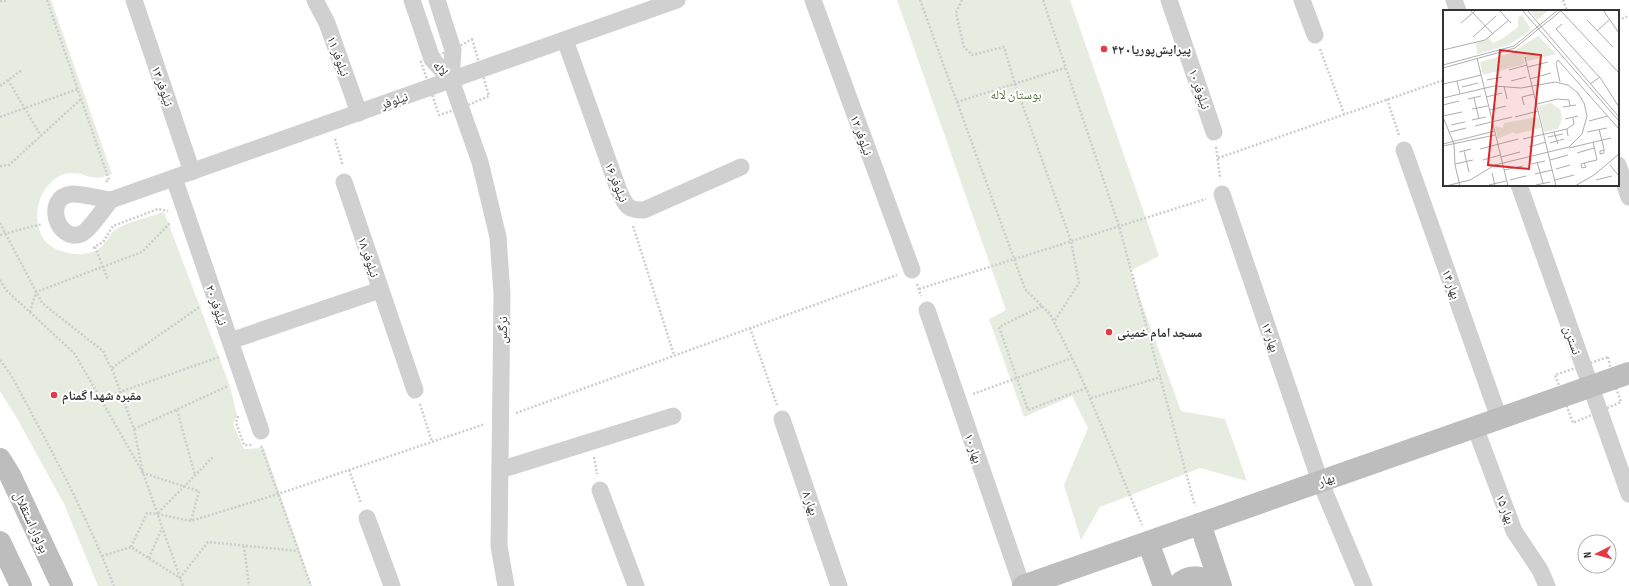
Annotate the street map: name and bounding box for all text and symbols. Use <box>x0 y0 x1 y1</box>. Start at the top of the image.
inset map <box>1443 10 1619 186</box>
street label: نیلوفر ۱۱ <box>323 34 353 79</box>
place label: پیرایش‌پوریا۴۲۰ <box>1112 42 1191 58</box>
marker: پیرایش‌پوریا۴۲۰ <box>1099 44 1109 54</box>
street label: لاله <box>429 58 451 80</box>
street label: نیلوفر ۱۳ <box>148 64 176 109</box>
street label: نیلوفر ۱۰ <box>1185 67 1213 112</box>
park label: بوستان لاله <box>990 87 1042 103</box>
street label: نیلوفر <box>377 89 410 113</box>
street label: نیلوفر ۱۲ <box>846 113 876 158</box>
street label: نیلوفر ۱۶ <box>601 160 631 205</box>
street label: نیلوفر ۱۸ <box>354 235 382 280</box>
street label: بهار ۱۴ <box>1438 267 1464 301</box>
street label: نیلوفر ۲۰ <box>202 283 230 328</box>
street label: نرگس <box>495 316 511 344</box>
street label: بهار ۱۲ <box>1258 320 1283 354</box>
street label: نسترن <box>1560 324 1584 357</box>
place label: مسجد امام خمینی <box>1117 325 1202 342</box>
marker: مسجد امام خمینی <box>1104 327 1114 337</box>
place label: مقبره شهدا گمنام <box>62 388 141 405</box>
marker: مقبره شهدا گمنام <box>49 390 59 400</box>
street label: بهار ۱۰ <box>961 431 986 465</box>
street label: بهار <box>1315 470 1337 491</box>
street label: بولوار استقلال <box>10 489 52 556</box>
street label: بهار ۸ <box>798 489 822 518</box>
street label: بهار ۱۵ <box>1492 492 1518 527</box>
north arrow <box>1577 534 1617 574</box>
text: N <box>1581 551 1594 559</box>

